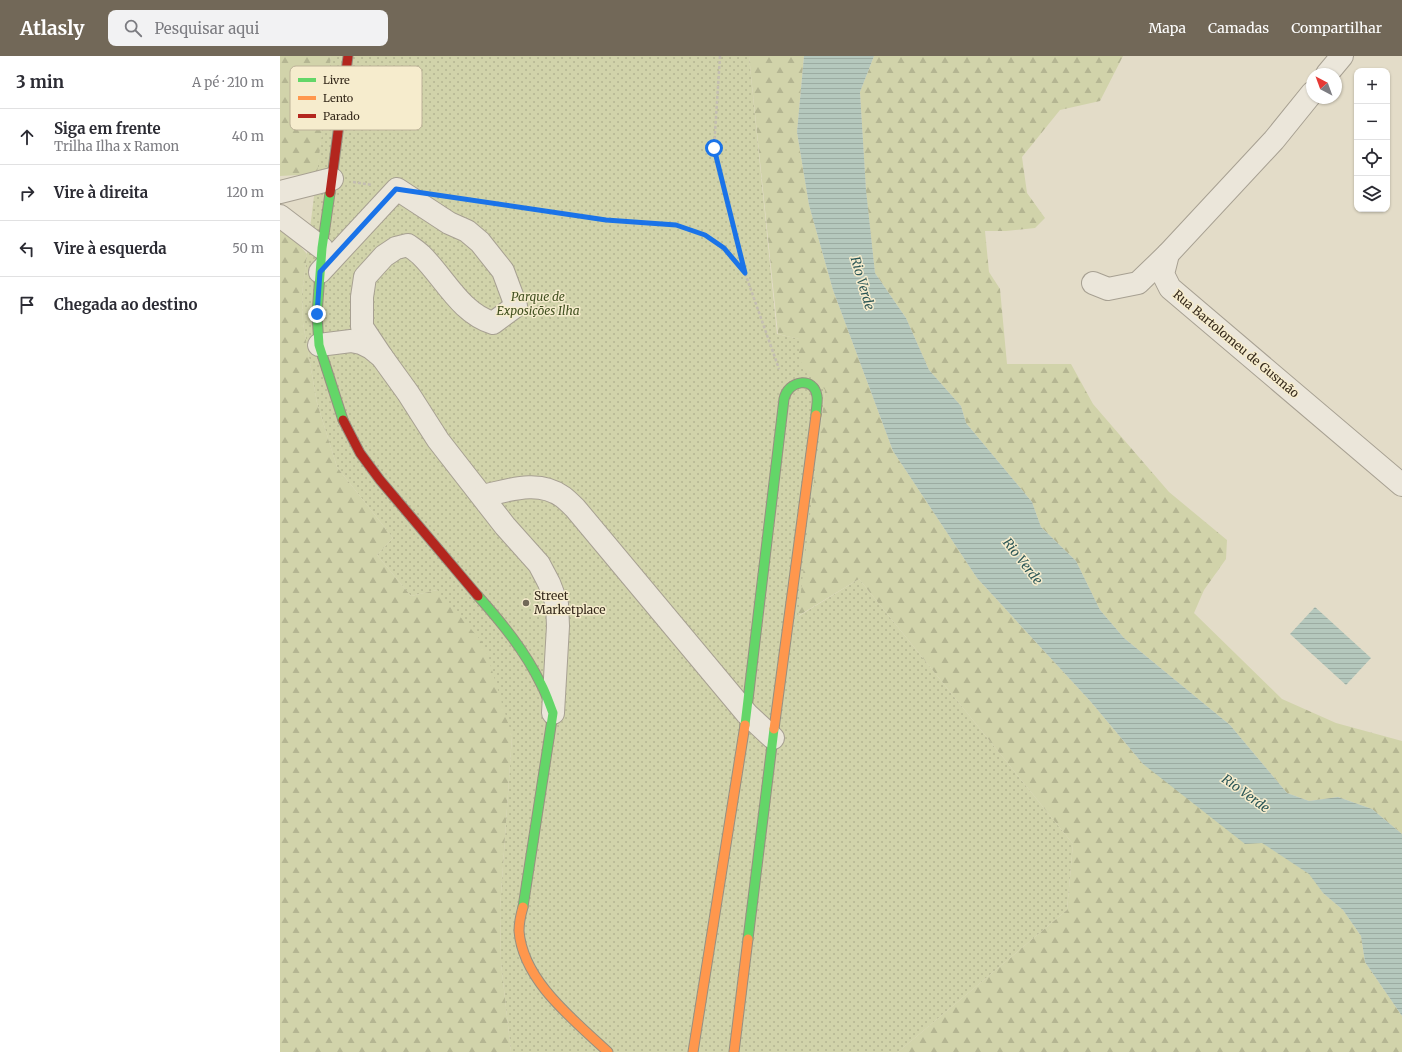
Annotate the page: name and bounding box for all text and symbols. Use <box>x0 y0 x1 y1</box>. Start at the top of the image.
search box <box>108 10 388 46</box>
text: Atlasly <box>20 16 84 40</box>
icon: search <box>122 17 144 39</box>
text: Pesquisar aqui <box>154 19 259 38</box>
text: Mapa <box>1148 19 1186 37</box>
text: Camadas <box>1208 19 1269 37</box>
text: Compartilhar <box>1291 19 1382 37</box>
legend <box>290 66 422 130</box>
north arrow <box>1306 68 1342 104</box>
map controls <box>1354 68 1390 212</box>
button: + <box>1354 68 1390 104</box>
text: 3 min <box>16 71 64 93</box>
text: Livre <box>323 73 350 87</box>
text: A pé · 210 m <box>192 74 264 91</box>
text: Lento <box>323 91 354 105</box>
button: − <box>1354 104 1390 140</box>
text: Parado <box>323 109 360 123</box>
text: Siga em frente <box>54 119 161 138</box>
icon: ahead <box>16 126 38 148</box>
text: 40 m <box>232 128 264 145</box>
text: Trilha Ilha x Ramon <box>54 138 179 155</box>
route start <box>705 139 723 157</box>
button: locate <box>1354 140 1390 176</box>
button: layers <box>1354 176 1390 212</box>
icon: right <box>16 182 38 204</box>
text: Vire à direita <box>54 183 148 202</box>
text: 120 m <box>226 184 264 201</box>
icon: left <box>16 238 38 260</box>
text: Vire à esquerda <box>54 239 167 258</box>
text: 50 m <box>232 240 264 257</box>
water label: Rio Verde <box>847 254 878 312</box>
street label: Rua Bartolomeu de Gusmão <box>1170 287 1302 401</box>
park label: Parque de Exposições Ilha <box>496 289 580 318</box>
icon: arrive <box>16 294 38 316</box>
text: Chegada ao destino <box>54 295 197 314</box>
route end <box>308 305 326 323</box>
water label: Rio Verde <box>999 534 1046 588</box>
place label: Street Marketplace <box>534 588 606 617</box>
marker: Street Marketplace <box>521 598 531 608</box>
water label: Rio Verde <box>1218 770 1273 817</box>

